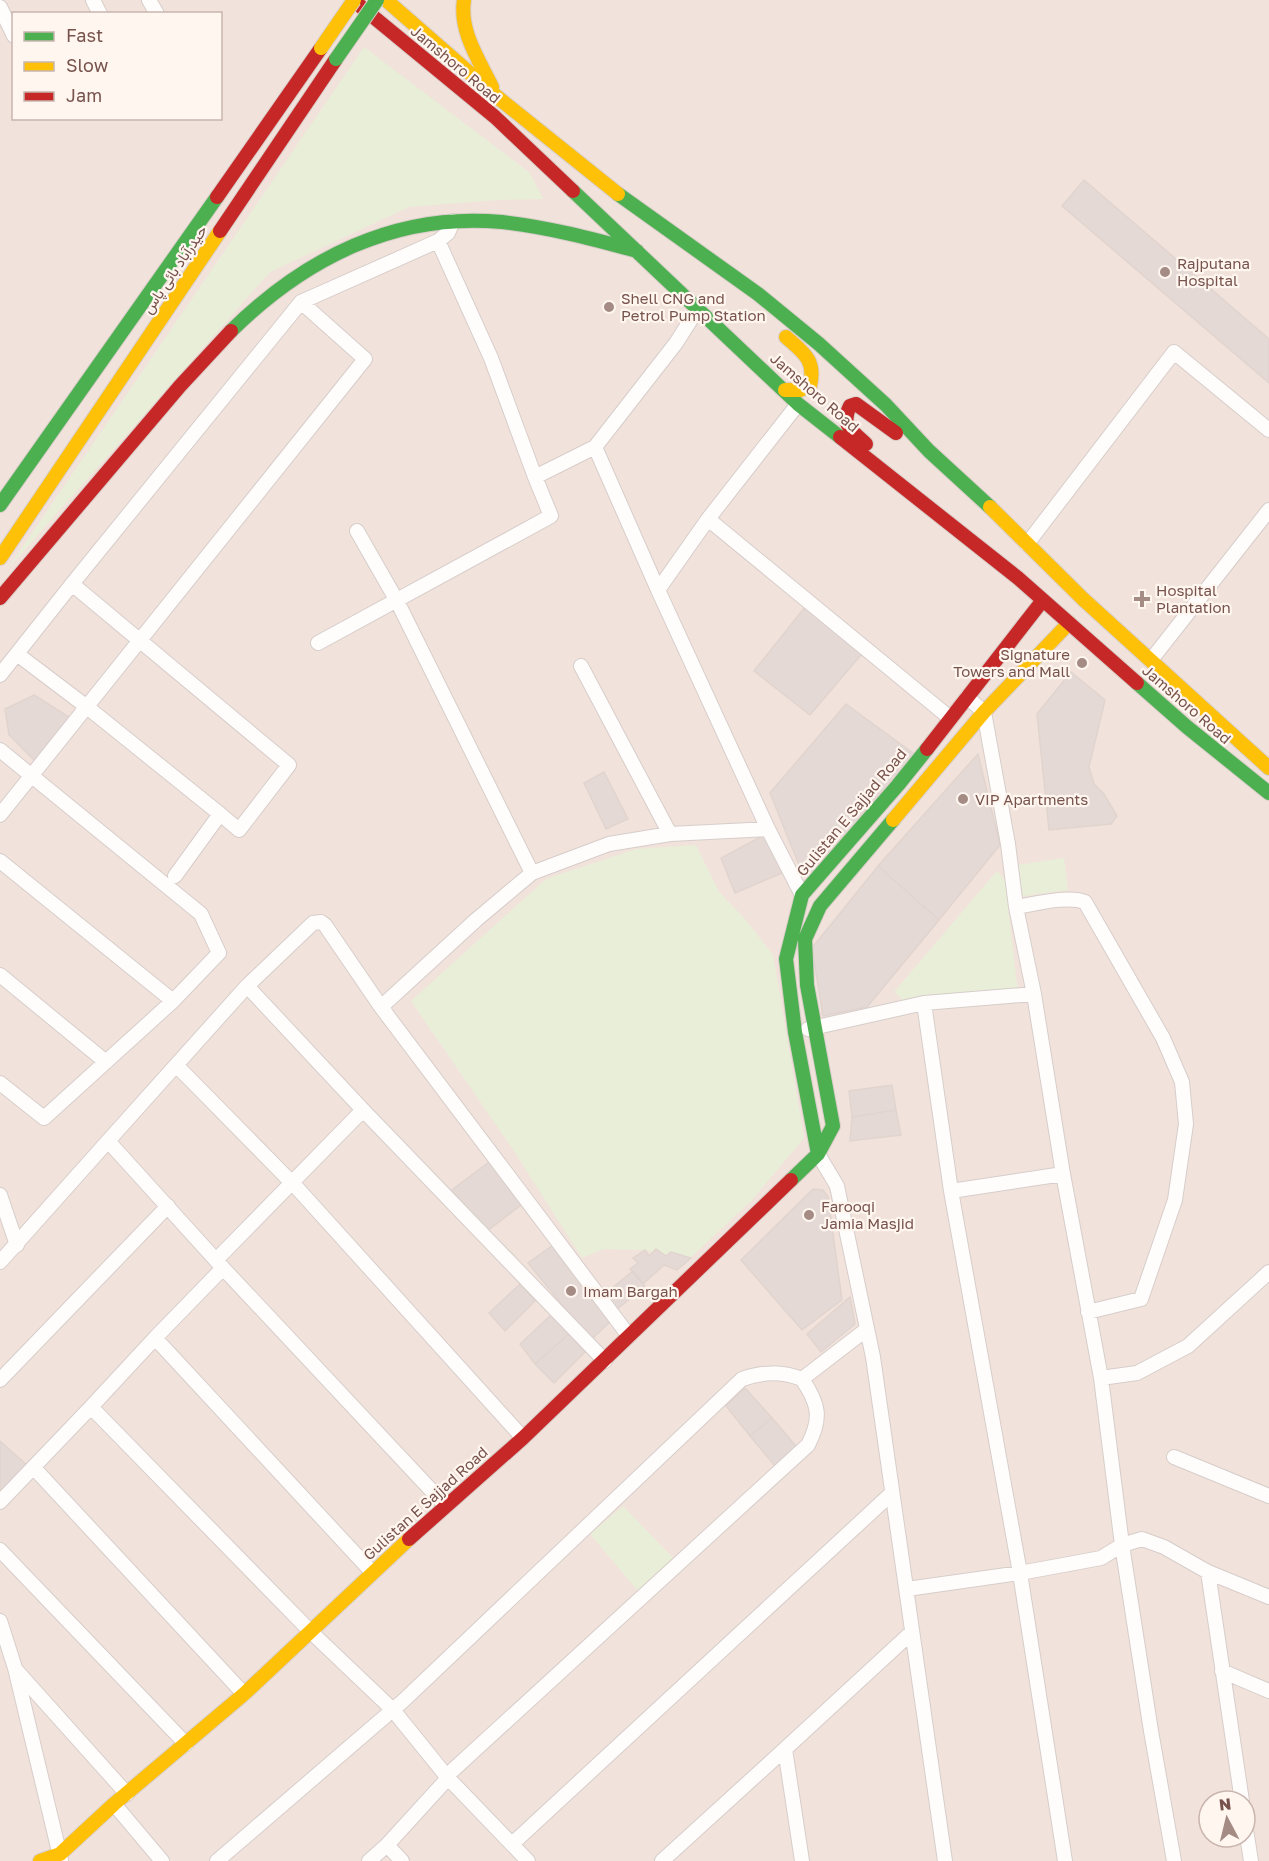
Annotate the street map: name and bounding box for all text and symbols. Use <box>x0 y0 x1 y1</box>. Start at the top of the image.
legend <box>12 12 222 120</box>
street label: Jamshoro Road <box>408 21 504 107</box>
text: Fast <box>66 24 103 46</box>
text: Slow <box>66 54 109 76</box>
text: Jam <box>66 84 102 106</box>
street label: حیدرآباد بائی پاس <box>138 221 212 318</box>
place label: Rajputana Hospital <box>1177 254 1250 289</box>
marker: Rajputana Hospital <box>1158 265 1172 279</box>
place label: Shell CNG and Petrol Pump Station <box>621 289 766 324</box>
marker: Shell CNG and Petrol Pump Station <box>602 300 616 314</box>
street label: Jamshoro Road <box>767 349 863 435</box>
place label: Hospital Plantation <box>1156 581 1231 616</box>
marker: Hospital Plantation <box>1133 590 1151 608</box>
place label: Signature Towers and Mall <box>953 645 1070 680</box>
marker: Signature Towers and Mall <box>1075 656 1089 670</box>
street label: Jamshoro Road <box>1139 661 1235 747</box>
street label: Gulistan E Sajjad Road <box>792 745 910 879</box>
place label: VIP Apartments <box>975 790 1088 808</box>
marker: VIP Apartments <box>956 792 970 806</box>
place label: Farooqi Jamia Masjid <box>821 1197 914 1232</box>
marker: Farooqi Jamia Masjid <box>802 1208 816 1222</box>
place label: Imam Bargah <box>583 1282 678 1300</box>
marker: Imam Bargah <box>564 1284 578 1298</box>
street label: Gulistan E Sajjad Road <box>359 1442 491 1564</box>
north arrow <box>1197 1789 1257 1849</box>
text: N <box>1218 1793 1232 1815</box>

